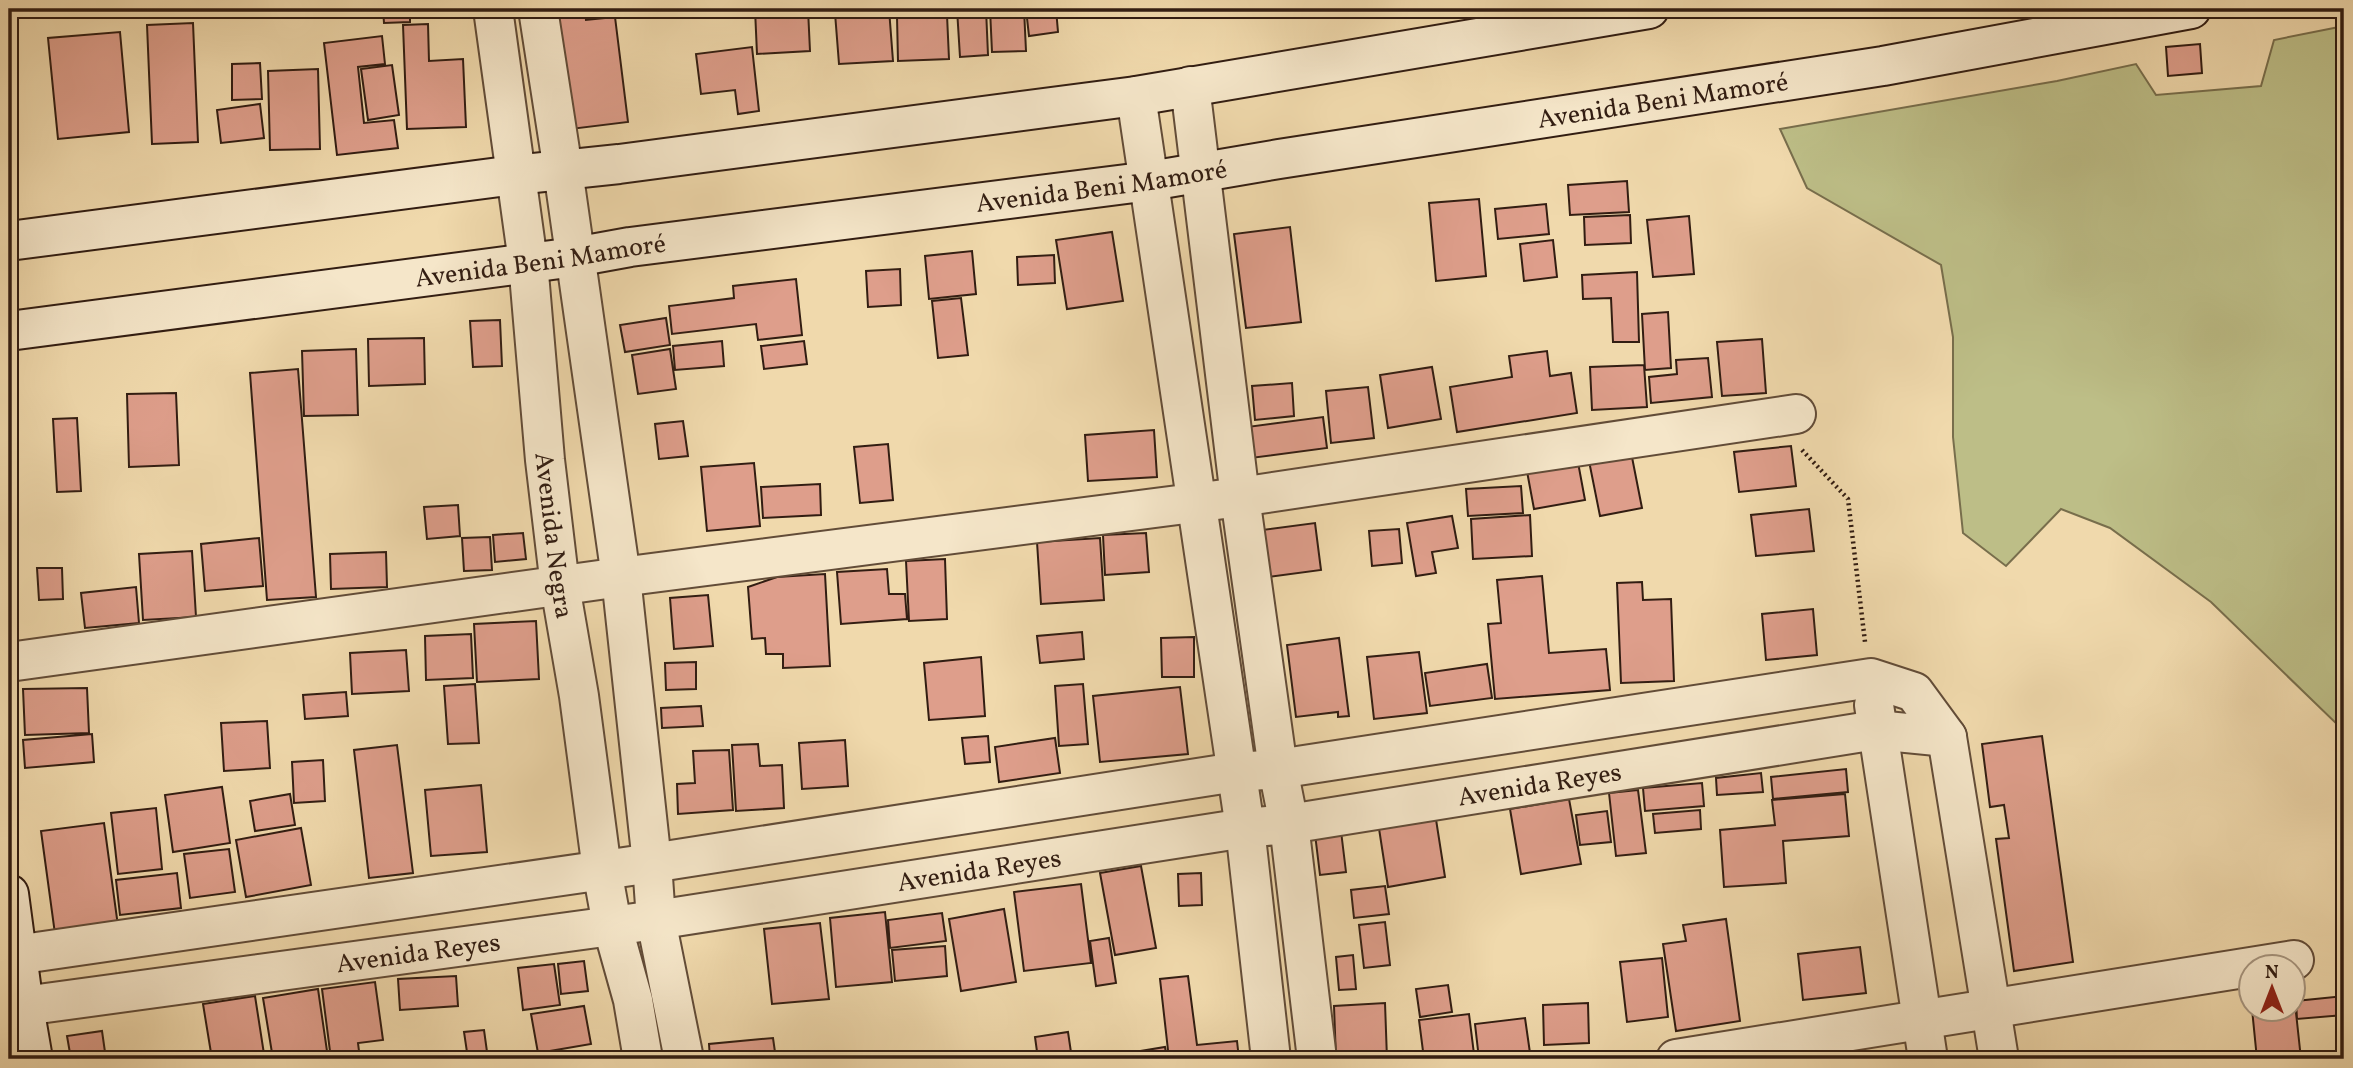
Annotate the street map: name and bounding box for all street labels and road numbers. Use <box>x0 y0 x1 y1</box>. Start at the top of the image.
street label: Avenida Beni Mamoré <box>1535 65 1791 139</box>
street label: Avenida Beni Mamoré <box>974 152 1230 223</box>
street label: Avenida Beni Mamoré <box>413 227 668 298</box>
street label: Avenida Negra <box>524 450 581 622</box>
street label: Avenida Reyes <box>1455 755 1624 817</box>
street label: Avenida Reyes <box>895 841 1064 902</box>
street label: Avenida Reyes <box>334 925 503 983</box>

